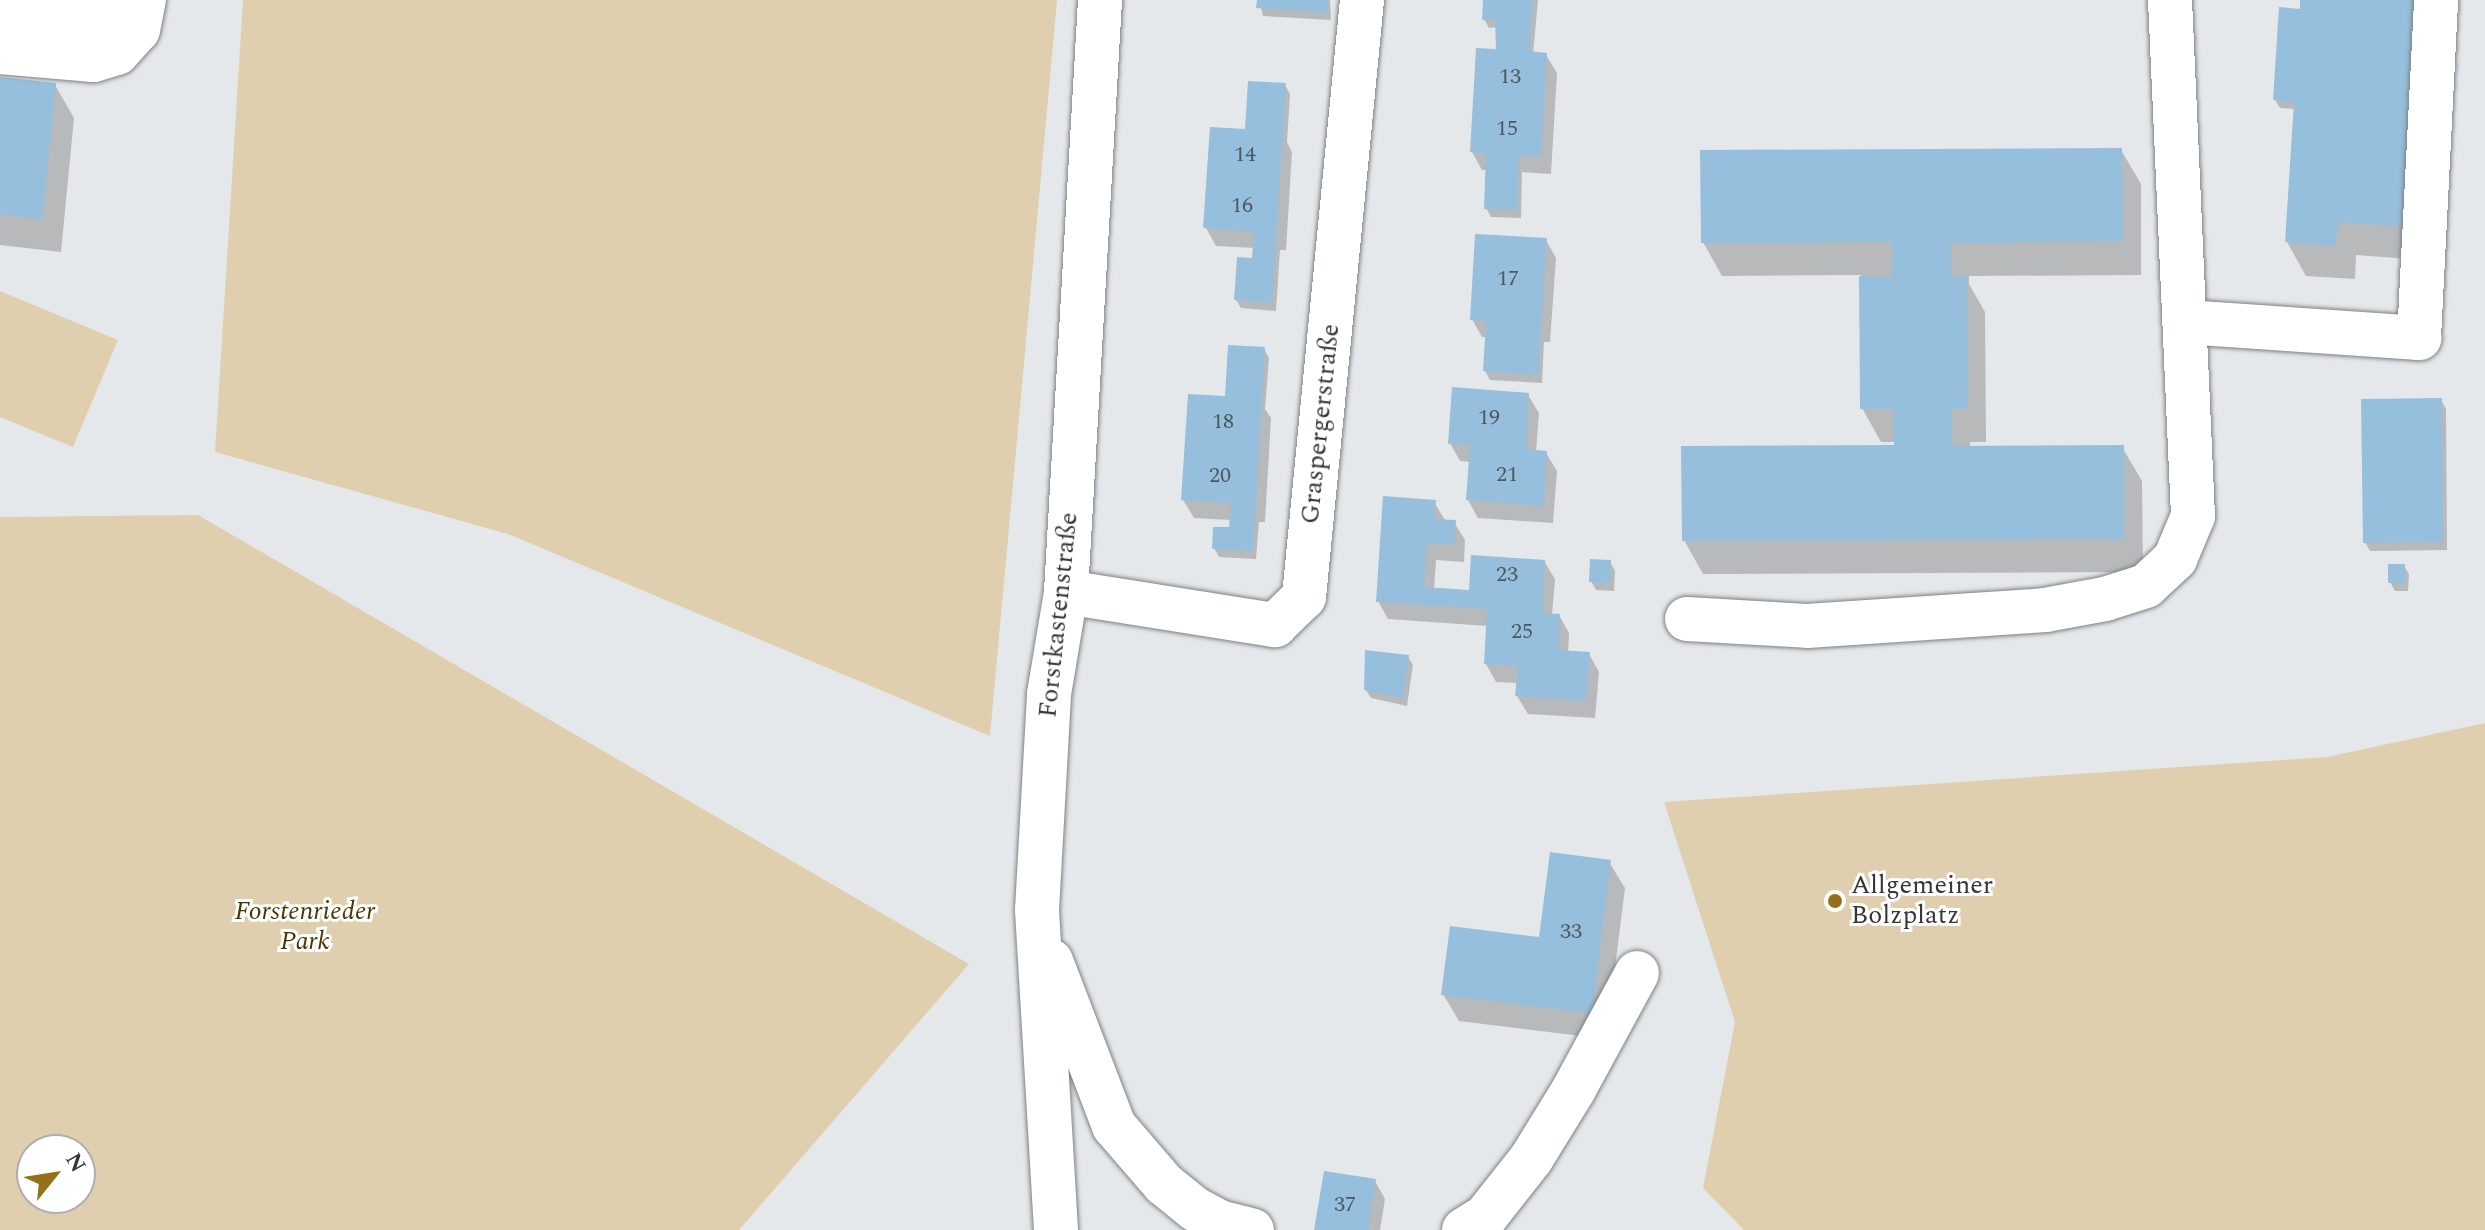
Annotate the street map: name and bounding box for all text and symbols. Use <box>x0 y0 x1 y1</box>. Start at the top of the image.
house number: 13 <box>1499 64 1521 90</box>
house number: 15 <box>1496 116 1518 142</box>
house number: 14 <box>1234 142 1256 168</box>
house number: 16 <box>1231 193 1253 219</box>
house number: 17 <box>1497 266 1519 292</box>
street label: Graspergerstraße <box>1295 322 1347 526</box>
house number: 19 <box>1478 405 1500 431</box>
house number: 18 <box>1212 409 1234 435</box>
house number: 21 <box>1496 462 1518 488</box>
house number: 20 <box>1209 463 1231 489</box>
street label: Forstkastenstraße <box>1033 511 1085 719</box>
house number: 23 <box>1496 562 1518 588</box>
house number: 25 <box>1511 619 1533 645</box>
place label: Allgemeiner Bolzplatz <box>1851 870 1993 932</box>
marker: Allgemeiner Bolzplatz <box>1826 892 1844 910</box>
park label: Forstenrieder Park <box>235 896 375 958</box>
house number: 33 <box>1560 919 1582 945</box>
north arrow <box>16 1134 96 1214</box>
text: N <box>57 1147 94 1179</box>
house number: 37 <box>1334 1192 1356 1218</box>

